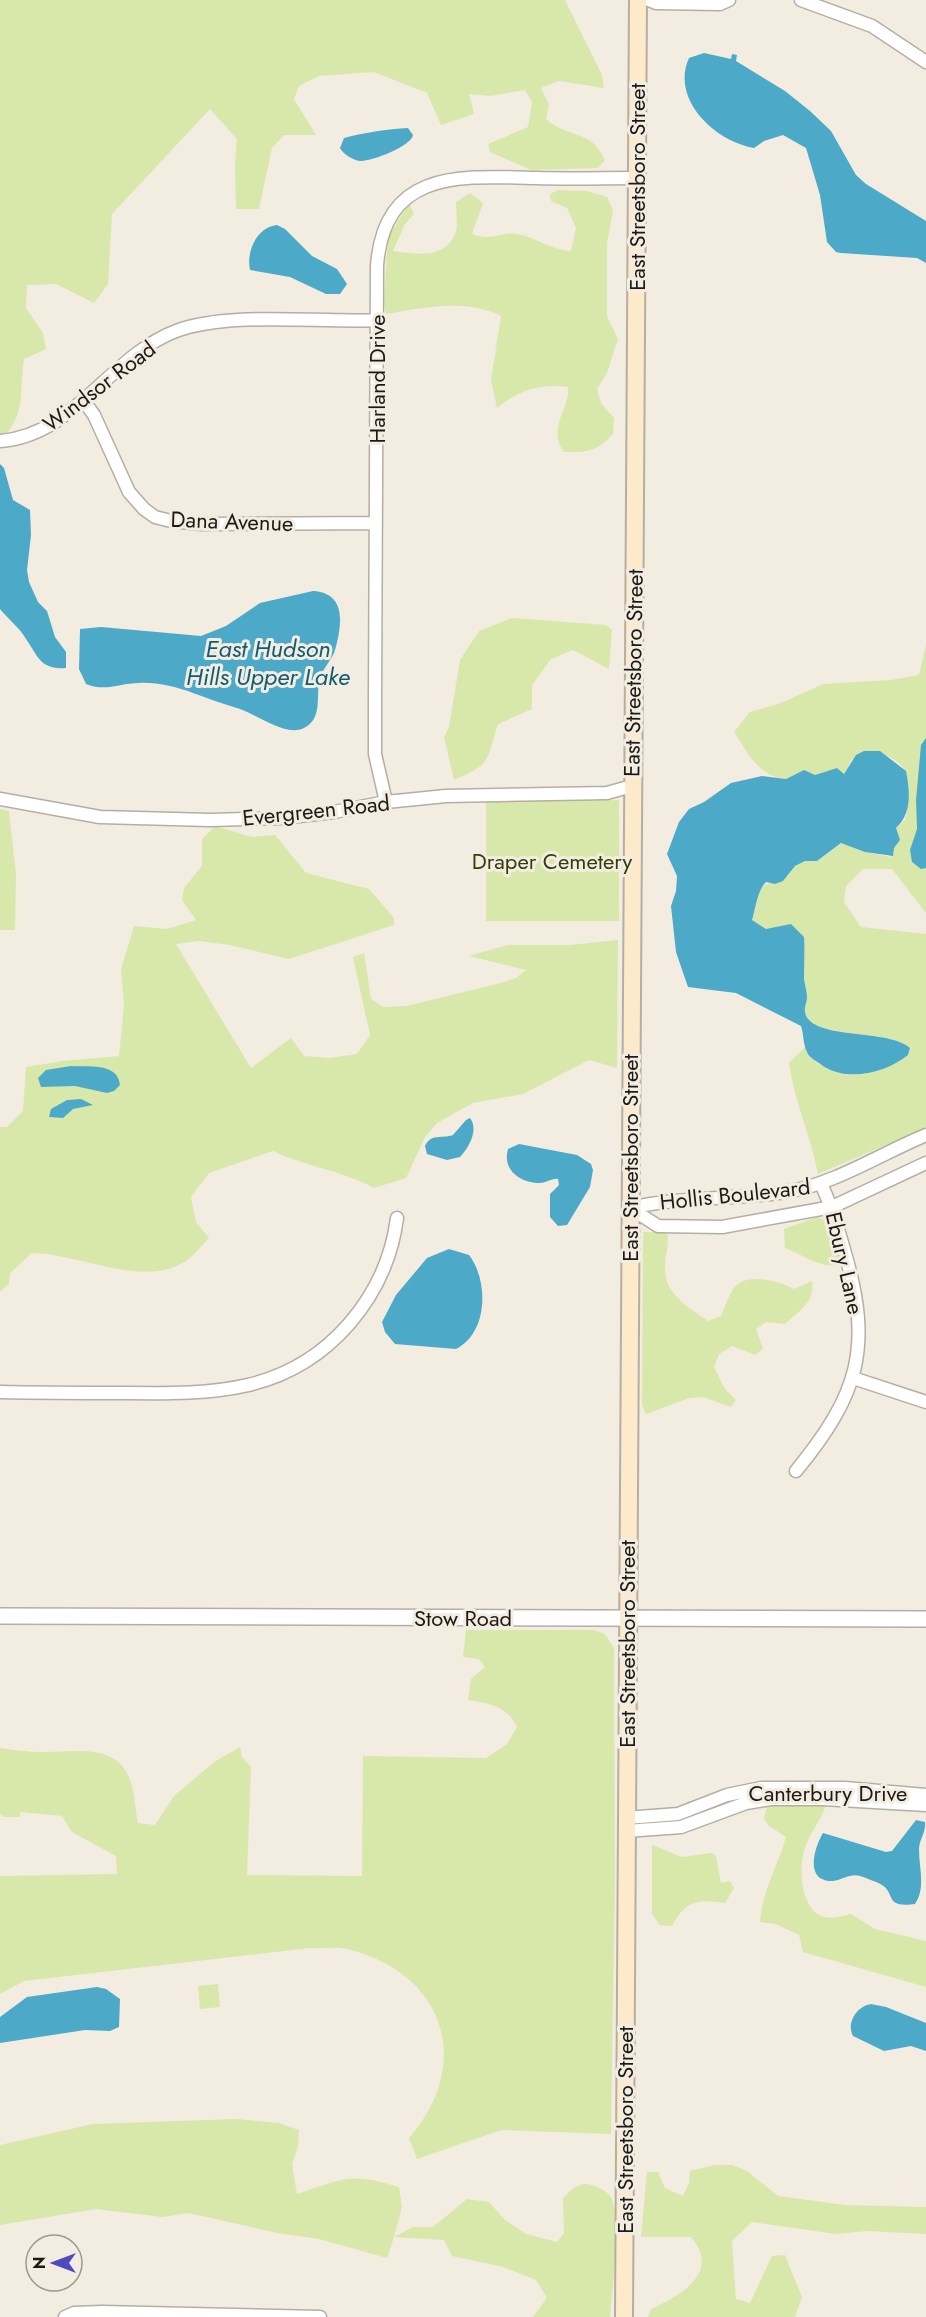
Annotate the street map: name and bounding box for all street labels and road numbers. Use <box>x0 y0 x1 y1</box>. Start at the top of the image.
street label: East Streetsboro Street <box>621 82 653 291</box>
street label: Harland Drive <box>361 314 393 444</box>
street label: Windsor Road <box>36 333 162 439</box>
street label: Dana Avenue <box>170 503 294 539</box>
street label: East Streetsboro Street <box>615 568 651 777</box>
street label: Evergreen Road <box>241 786 391 834</box>
street label: East Streetsboro Street <box>614 1053 646 1262</box>
street label: Hollis Boulevard <box>658 1170 812 1218</box>
street label: Ebury Lane <box>818 1209 872 1317</box>
street label: East Streetsboro Street <box>611 1539 643 1748</box>
street label: Stow Road <box>414 1602 512 1634</box>
street label: Canterbury Drive <box>749 1777 907 1809</box>
street label: East Streetsboro Street <box>609 2025 641 2234</box>

